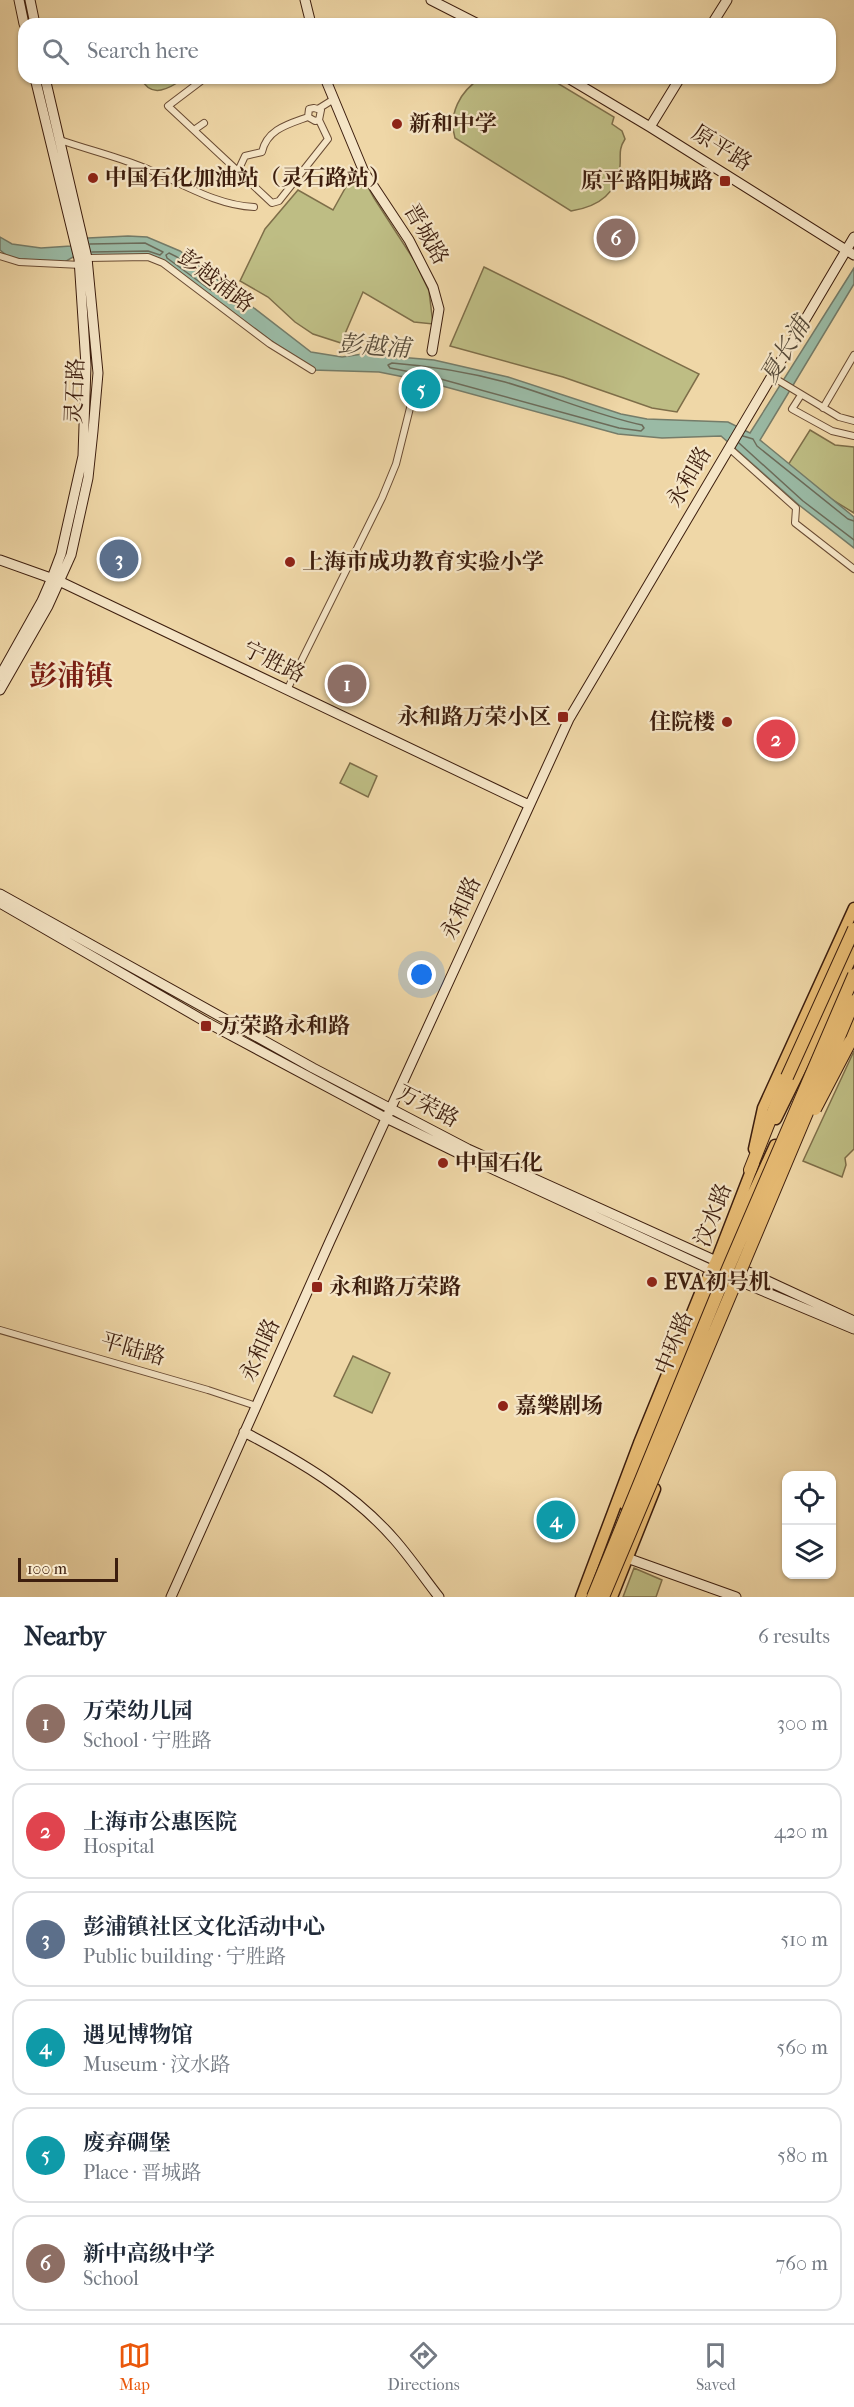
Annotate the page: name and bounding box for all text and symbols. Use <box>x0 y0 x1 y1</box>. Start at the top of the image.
search box <box>18 18 836 84</box>
icon: search <box>39 35 72 68</box>
text: Search here <box>87 38 199 64</box>
place label: 新和中学 <box>409 111 497 137</box>
marker: 新和中学 <box>390 117 404 131</box>
street label: 原平路 <box>687 119 757 177</box>
place label: 中国石化加油站（灵石路站） <box>105 165 391 191</box>
place label: 原平路阳城路 <box>581 168 713 194</box>
marker: 中国石化加油站（灵石路站） <box>86 171 100 185</box>
marker: 原平路阳城路 <box>718 174 732 188</box>
street label: 晋城路 <box>398 199 454 269</box>
pin: 6 <box>596 216 636 260</box>
street label: 彭越浦路 <box>173 244 259 318</box>
water label: 夏长浦 <box>754 309 818 388</box>
water label: 彭越浦 <box>337 330 415 363</box>
street label: 灵石路 <box>61 358 89 424</box>
pin: 5 <box>402 366 440 412</box>
street label: 永和路 <box>661 442 717 512</box>
pin: 3 <box>100 536 138 582</box>
place label: 上海市成功教育实验小学 <box>302 549 544 575</box>
marker: 上海市成功教育实验小学 <box>283 555 297 569</box>
street label: 宁胜路 <box>239 636 309 688</box>
district label: 彭浦镇 <box>29 659 113 692</box>
pin: 1 <box>328 662 366 706</box>
place label: 永和路万荣小区 <box>397 704 551 730</box>
place label: 住院楼 <box>649 709 715 735</box>
marker: 永和路万荣小区 <box>556 710 570 724</box>
marker: 住院楼 <box>720 715 734 729</box>
pin: 2 <box>756 716 796 762</box>
street label: 永和路 <box>436 873 486 943</box>
your location <box>407 960 436 989</box>
place label: 万荣路永和路 <box>218 1013 350 1039</box>
marker: 万荣路永和路 <box>199 1019 213 1033</box>
street label: 万荣路 <box>393 1079 463 1133</box>
place label: 中国石化 <box>455 1150 543 1176</box>
marker: 中国石化 <box>436 1156 450 1170</box>
street label: 汶水路 <box>689 1180 737 1250</box>
place label: EVA初号机 <box>664 1269 771 1295</box>
place label: 永和路万荣路 <box>329 1274 461 1300</box>
marker: EVA初号机 <box>645 1275 659 1289</box>
marker: 永和路万荣路 <box>310 1280 324 1294</box>
street label: 中环路 <box>650 1308 698 1378</box>
street label: 永和路 <box>235 1315 285 1385</box>
street label: 平陆路 <box>98 1327 168 1371</box>
place label: 嘉樂剧场 <box>515 1393 603 1419</box>
marker: 嘉樂剧场 <box>496 1399 510 1413</box>
map controls <box>782 1471 836 1579</box>
button: locate <box>782 1471 836 1525</box>
pin: 4 <box>536 1498 576 1543</box>
button: layers <box>782 1525 836 1579</box>
scale bar <box>18 1555 118 1582</box>
text: 100 m <box>27 1559 67 1578</box>
text: Nearby <box>24 1621 106 1652</box>
text: 6 results <box>758 1625 830 1648</box>
text: 万荣幼儿园 <box>83 1698 193 1724</box>
text: 1 <box>42 1712 49 1735</box>
text: 300 m <box>777 1712 828 1735</box>
text: School · 宁胜路 <box>83 1729 212 1752</box>
text: 上海市公惠医院 <box>83 1809 237 1835</box>
text: 2 <box>40 1820 51 1843</box>
text: 420 m <box>774 1820 828 1843</box>
text: Hospital <box>83 1835 155 1858</box>
text: 彭浦镇社区文化活动中心 <box>83 1914 325 1940</box>
text: 3 <box>41 1928 50 1951</box>
text: 510 m <box>780 1928 828 1951</box>
text: Public building · 宁胜路 <box>83 1945 286 1968</box>
text: 遇见博物馆 <box>83 2022 193 2048</box>
text: 4 <box>40 2036 51 2059</box>
text: 560 m <box>777 2036 828 2059</box>
text: Museum · 汶水路 <box>83 2053 230 2076</box>
text: 废弃碉堡 <box>83 2130 171 2156</box>
text: 5 <box>41 2144 50 2167</box>
text: 580 m <box>777 2144 828 2167</box>
text: Place · 晋城路 <box>83 2161 201 2184</box>
text: 新中高级中学 <box>83 2241 215 2267</box>
text: 6 <box>40 2252 51 2275</box>
text: 760 m <box>776 2252 828 2275</box>
text: School <box>83 2267 139 2290</box>
tab: Map <box>118 2339 151 2394</box>
tab: Directions <box>388 2339 460 2394</box>
tab: Saved <box>696 2339 736 2394</box>

